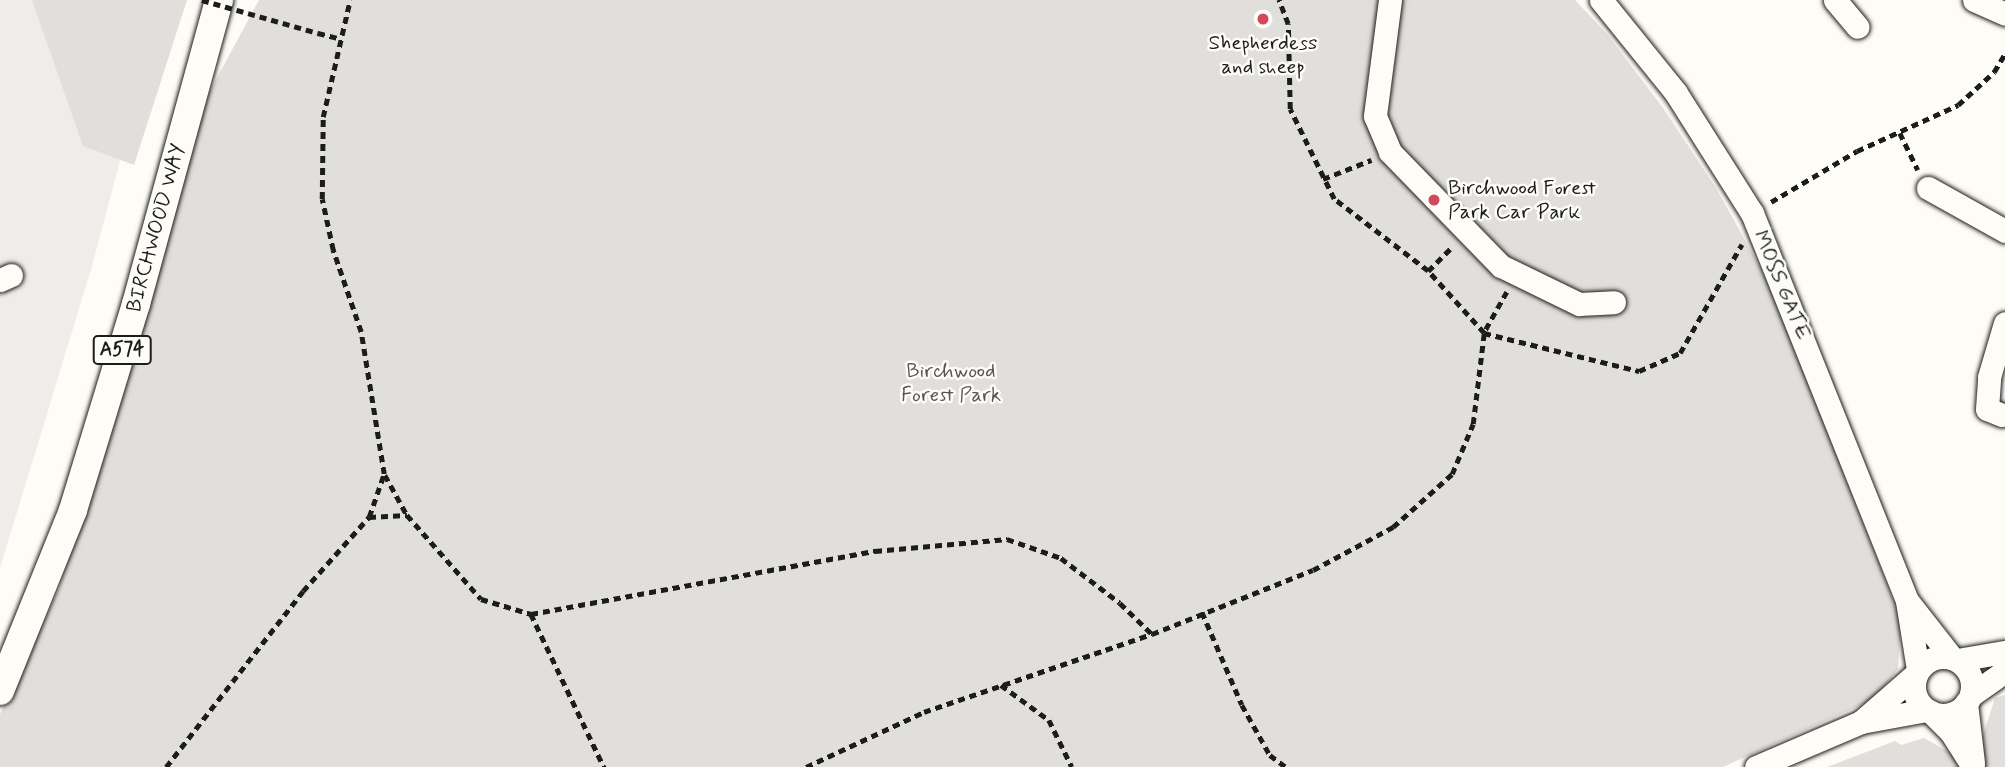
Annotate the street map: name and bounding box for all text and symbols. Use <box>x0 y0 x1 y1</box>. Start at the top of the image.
marker: Shepherdess and sheep <box>1255 11 1271 27</box>
place label: Shepherdess and sheep <box>1209 30 1317 80</box>
street label: BIRCHWOOD WAY <box>121 141 191 315</box>
place label: Birchwood Forest Park Car Park <box>1448 175 1596 225</box>
marker: Birchwood Forest Park Car Park <box>1426 192 1442 208</box>
street label: MOSS GATE <box>1748 226 1816 344</box>
road number: A574 <box>92 334 152 366</box>
park label: Birchwood Forest Park <box>901 358 1001 408</box>

